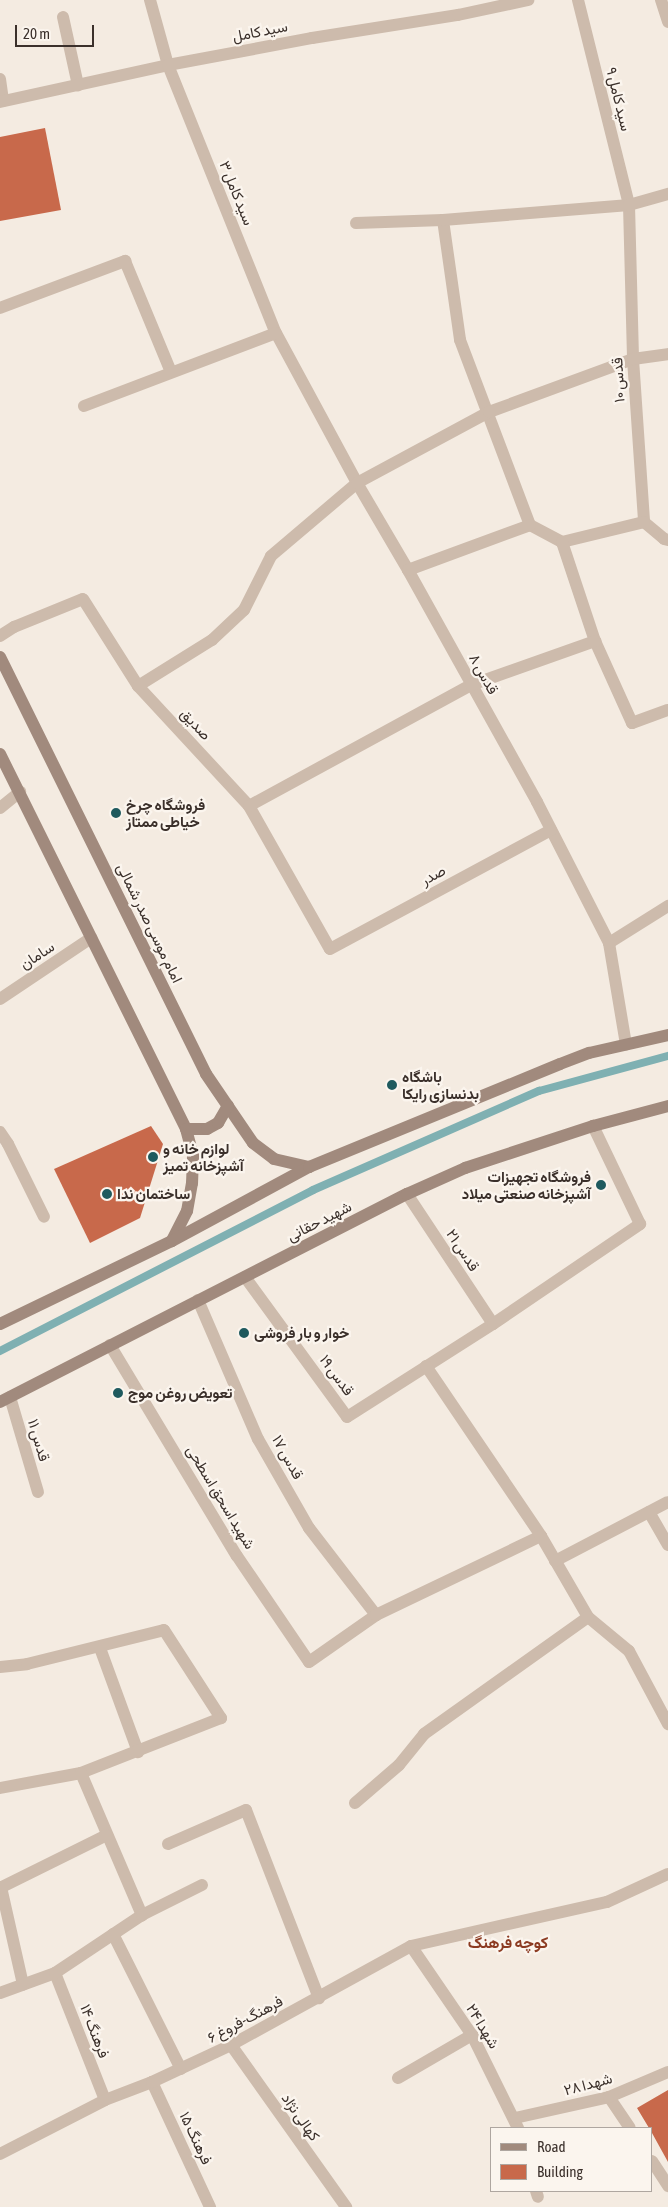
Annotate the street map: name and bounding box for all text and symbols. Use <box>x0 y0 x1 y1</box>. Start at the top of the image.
scale bar <box>18 15 96 47</box>
street label: سید کامل <box>231 17 289 45</box>
text: 20 m <box>23 25 50 42</box>
street label: سید کامل ۹ <box>602 65 636 133</box>
street label: سید کامل ۳ <box>216 158 258 228</box>
street label: قدس ۱۰ <box>608 357 628 403</box>
street label: قدس ۸ <box>466 651 502 697</box>
street label: صدیق <box>177 704 215 744</box>
place label: فروشگاه چرخ خیاطی ممتاز <box>126 795 205 830</box>
marker: فروشگاه چرخ خیاطی ممتاز <box>110 807 122 819</box>
street label: امام موسی صدر شمالی <box>113 860 187 986</box>
street label: صدر <box>417 861 449 889</box>
street label: سامان <box>16 937 58 973</box>
place label: باشگاه بدنسازی رایکا <box>402 1067 479 1102</box>
marker: باشگاه بدنسازی رایکا <box>386 1079 398 1091</box>
place label: لوازم خانه و آشپزخانه تمیز <box>163 1139 244 1174</box>
marker: لوازم خانه و آشپزخانه تمیز <box>147 1151 159 1163</box>
place label: فروشگاه تجهیزات آشپزخانه صنعتی میلاد <box>462 1167 591 1202</box>
marker: فروشگاه تجهیزات آشپزخانه صنعتی میلاد <box>595 1179 607 1191</box>
place label: ساختمان ندا <box>117 1185 190 1203</box>
marker: ساختمان ندا <box>101 1188 113 1200</box>
street label: شهید حقانی <box>284 1197 354 1245</box>
street label: قدس ۲۱ <box>443 1225 483 1275</box>
place label: خوار و بار فروشی <box>254 1324 349 1342</box>
marker: خوار و بار فروشی <box>238 1327 250 1339</box>
street label: قدس ۱۹ <box>316 1351 358 1399</box>
place label: تعویض روغن موج <box>128 1384 233 1402</box>
marker: تعویض روغن موج <box>112 1387 124 1399</box>
street label: قدس ۱۱ <box>24 1417 54 1463</box>
street label: قدس ۱۷ <box>269 1432 307 1482</box>
street label: شهید اسحق اسطحی <box>183 1442 259 1552</box>
district label: کوچه فرهنگ <box>468 1932 548 1952</box>
street label: فرهنگ-فروغ ۶ <box>204 1992 286 2046</box>
street label: شهدا ۲۴ <box>463 2000 503 2052</box>
street label: فرهنگ ۱۴ <box>77 2002 113 2060</box>
street label: شهدا ۲۸ <box>562 2069 614 2099</box>
street label: کهالی نژاد <box>278 2090 324 2144</box>
street label: فرهنگ ۱۵ <box>176 2109 216 2167</box>
legend <box>490 2127 653 2192</box>
text: Road <box>537 2138 566 2155</box>
text: Building <box>537 2163 583 2180</box>

